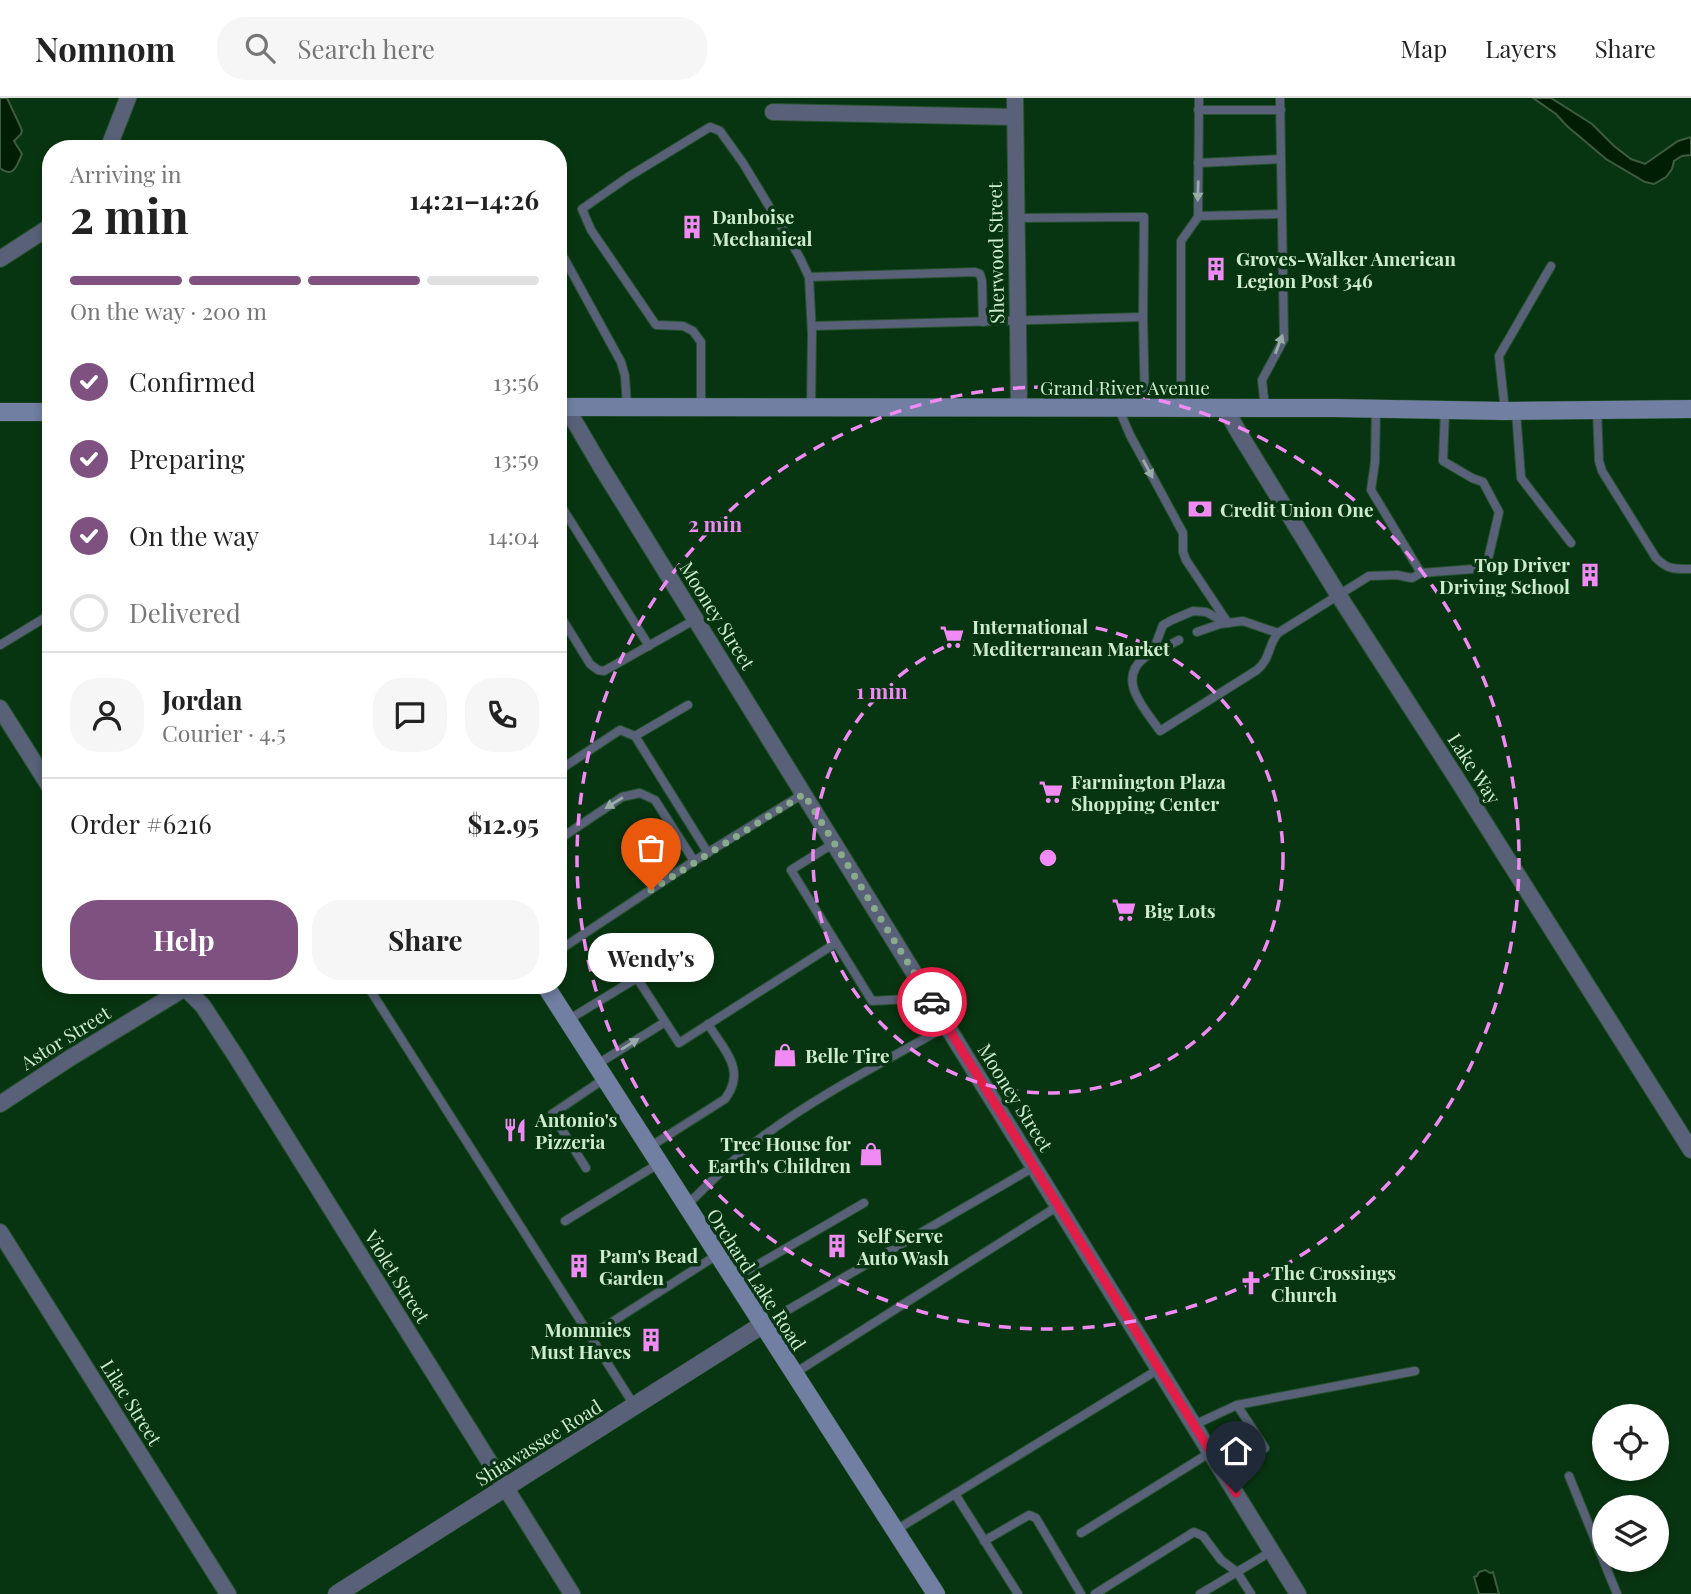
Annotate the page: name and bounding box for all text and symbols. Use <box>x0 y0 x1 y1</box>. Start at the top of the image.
search box <box>217 17 707 80</box>
text: Nomnom <box>35 26 175 70</box>
icon: search <box>241 29 279 67</box>
text: Search here <box>297 31 435 66</box>
text: Map <box>1401 32 1447 64</box>
text: Layers <box>1485 32 1557 64</box>
text: Share <box>1595 32 1656 64</box>
text: Arriving in <box>70 158 182 189</box>
one-way arrow <box>1192 180 1204 202</box>
text: 14:21–14:26 <box>410 182 539 217</box>
street label: Sherwood Street <box>981 182 1009 324</box>
text: 2 min <box>70 184 189 246</box>
place label: Danboise Mechanical <box>712 203 813 251</box>
building icon: Danboise Mechanical <box>678 213 706 241</box>
place label: Groves-Walker American Legion Post 346 <box>1236 245 1456 293</box>
building icon: Groves-Walker American Legion Post 346 <box>1202 255 1230 283</box>
text: On the way · 200 m <box>70 295 267 326</box>
one-way arrow <box>1274 333 1285 354</box>
icon: check <box>70 363 108 401</box>
text: Confirmed <box>129 364 256 399</box>
text: 13:56 <box>493 366 539 397</box>
street label: Grand River Avenue <box>1040 374 1210 400</box>
icon: check <box>70 440 108 478</box>
text: Preparing <box>129 441 245 476</box>
text: 13:59 <box>493 443 539 474</box>
one-way arrow <box>1142 459 1154 478</box>
bank icon: Credit Union One <box>1186 495 1214 523</box>
place label: Credit Union One <box>1220 496 1373 522</box>
text: 2 min <box>688 509 742 537</box>
icon: check <box>70 517 108 555</box>
text: On the way <box>129 518 259 553</box>
text: 14:04 <box>488 520 539 551</box>
place label: Top Driver Driving School <box>1439 551 1570 599</box>
street label: Mooney Street <box>674 556 762 674</box>
building icon: Top Driver Driving School <box>1576 561 1604 589</box>
text: Delivered <box>129 595 241 630</box>
place label: International Mediterranean Market <box>972 613 1170 661</box>
supermarket icon: International Mediterranean Market <box>938 623 966 651</box>
text: 1 min <box>856 676 908 704</box>
button: person <box>70 678 144 752</box>
button: chat <box>373 678 447 752</box>
button: phone <box>465 678 539 752</box>
text: Jordan <box>162 682 242 717</box>
text: Courier · 4.5 <box>162 717 286 748</box>
street label: Lake Way <box>1442 728 1508 809</box>
place label: Farmington Plaza Shopping Center <box>1071 768 1226 816</box>
supermarket icon: Farmington Plaza Shopping Center <box>1037 778 1065 806</box>
one-way arrow <box>605 797 624 810</box>
text: Order #6216 <box>70 806 212 841</box>
text: $12.95 <box>467 806 539 841</box>
pin <box>621 818 681 890</box>
icon: bag <box>632 829 670 867</box>
centre of rings <box>1036 846 1060 870</box>
supermarket icon: Big Lots <box>1110 896 1138 924</box>
place label: Big Lots <box>1144 897 1216 923</box>
button: Help <box>70 900 298 980</box>
button: Share <box>312 900 539 980</box>
callout: Wendy's <box>588 932 714 981</box>
text: Wendy's <box>607 942 695 973</box>
courier <box>897 967 967 1037</box>
icon: car <box>913 983 951 1021</box>
street label: Astor Street <box>14 999 115 1075</box>
one-way arrow <box>621 1037 640 1050</box>
street label: Mooney Street <box>972 1038 1060 1156</box>
shop icon: Belle Tire <box>771 1041 799 1069</box>
place label: Belle Tire <box>805 1042 890 1068</box>
place label: Antonio's Pizzeria <box>534 1106 617 1154</box>
restaurant icon: Antonio's Pizzeria <box>501 1116 529 1144</box>
place label: Tree House for Earth's Children <box>708 1130 851 1178</box>
shop icon: Tree House for Earth's Children <box>857 1140 885 1168</box>
street label: Orchard Lake Road <box>701 1203 813 1355</box>
place label: Self Serve Auto Wash <box>856 1222 949 1270</box>
street label: Violet Street <box>359 1224 437 1327</box>
building icon: Self Serve Auto Wash <box>823 1232 851 1260</box>
place label: Pam's Bead Garden <box>599 1242 699 1290</box>
building icon: Pam's Bead Garden <box>565 1252 593 1280</box>
place label: The Crossings Church <box>1271 1259 1396 1307</box>
church icon: The Crossings Church <box>1237 1269 1265 1297</box>
place label: Mommies Must Haves <box>530 1316 631 1364</box>
building icon: Mommies Must Haves <box>637 1326 665 1354</box>
street label: Lilac Street <box>95 1354 169 1450</box>
street label: Shiawassee Road <box>470 1393 606 1491</box>
map controls <box>1592 1404 1669 1572</box>
button: locate <box>1592 1404 1669 1481</box>
pin <box>1206 1421 1266 1493</box>
icon: home <box>1217 1432 1255 1470</box>
button: layers <box>1592 1495 1669 1572</box>

